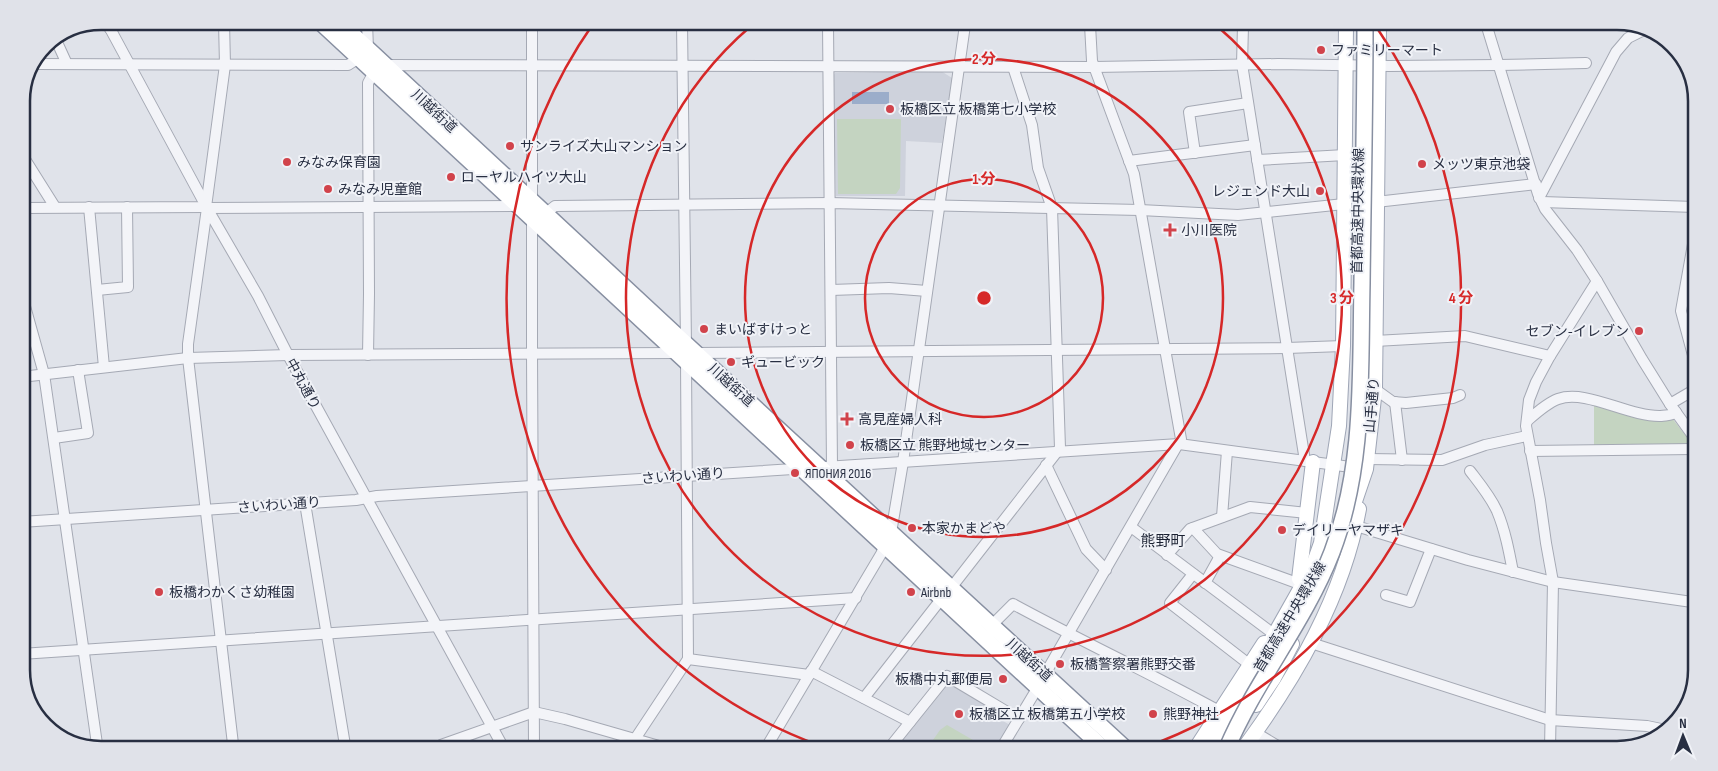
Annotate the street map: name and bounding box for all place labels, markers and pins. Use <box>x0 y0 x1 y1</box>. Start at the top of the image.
place label: ファミリーマート <box>1331 42 1443 59</box>
marker: ファミリーマート <box>1315 44 1327 56</box>
place label: 板橋区立 板橋第七小学校 <box>900 101 1056 118</box>
marker: 板橋区立 板橋第七小学校 <box>884 103 896 115</box>
place label: サンライズ大山マンション <box>520 138 688 155</box>
marker: サンライズ大山マンション <box>504 140 516 152</box>
place label: みなみ保育園 <box>297 154 381 171</box>
marker: みなみ保育園 <box>281 156 293 168</box>
place label: メッツ東京池袋 <box>1432 156 1530 173</box>
marker: メッツ東京池袋 <box>1416 158 1428 170</box>
place label: ローヤルハイツ大山 <box>461 169 587 186</box>
marker: ローヤルハイツ大山 <box>445 171 457 183</box>
place label: みなみ児童館 <box>338 181 422 198</box>
marker: みなみ児童館 <box>322 183 334 195</box>
place label: レジェンド大山 <box>1212 183 1310 200</box>
marker: レジェンド大山 <box>1314 185 1326 197</box>
place label: 小川医院 <box>1181 222 1237 239</box>
marker: 小川医院 <box>1163 223 1177 237</box>
centre of rings <box>975 289 993 307</box>
place label: まいばすけっと <box>714 321 812 338</box>
marker: まいばすけっと <box>698 323 710 335</box>
place label: セブン-イレブン <box>1526 323 1629 340</box>
marker: セブン-イレブン <box>1633 325 1645 337</box>
place label: ギュービック <box>741 354 825 371</box>
marker: ギュービック <box>725 356 737 368</box>
place label: 高見産婦人科 <box>858 411 942 428</box>
marker: 高見産婦人科 <box>840 412 854 426</box>
place label: 板橋区立 熊野地域センター <box>860 437 1030 454</box>
marker: 板橋区立 熊野地域センター <box>844 439 856 451</box>
place label: ЯПОНИЯ 2016 <box>805 465 871 482</box>
marker: ЯПОНИЯ 2016 <box>789 467 801 479</box>
place label: 本家かまどや <box>922 520 1006 537</box>
marker: 本家かまどや <box>906 522 918 534</box>
place label: デイリーヤマザキ <box>1292 522 1404 539</box>
marker: デイリーヤマザキ <box>1276 524 1288 536</box>
place label: 板橋わかくさ幼稚園 <box>169 584 295 601</box>
place label: Airbnb <box>920 584 951 601</box>
marker: 板橋わかくさ幼稚園 <box>153 586 165 598</box>
marker: Airbnb <box>905 586 917 598</box>
place label: 板橋警察署熊野交番 <box>1070 656 1196 673</box>
marker: 板橋警察署熊野交番 <box>1054 658 1066 670</box>
place label: 板橋中丸郵便局 <box>895 671 993 688</box>
marker: 板橋中丸郵便局 <box>997 673 1009 685</box>
place label: 板橋区立 板橋第五小学校 <box>969 706 1125 723</box>
place label: 熊野神社 <box>1163 706 1219 723</box>
marker: 板橋区立 板橋第五小学校 <box>953 708 965 720</box>
marker: 熊野神社 <box>1147 708 1159 720</box>

